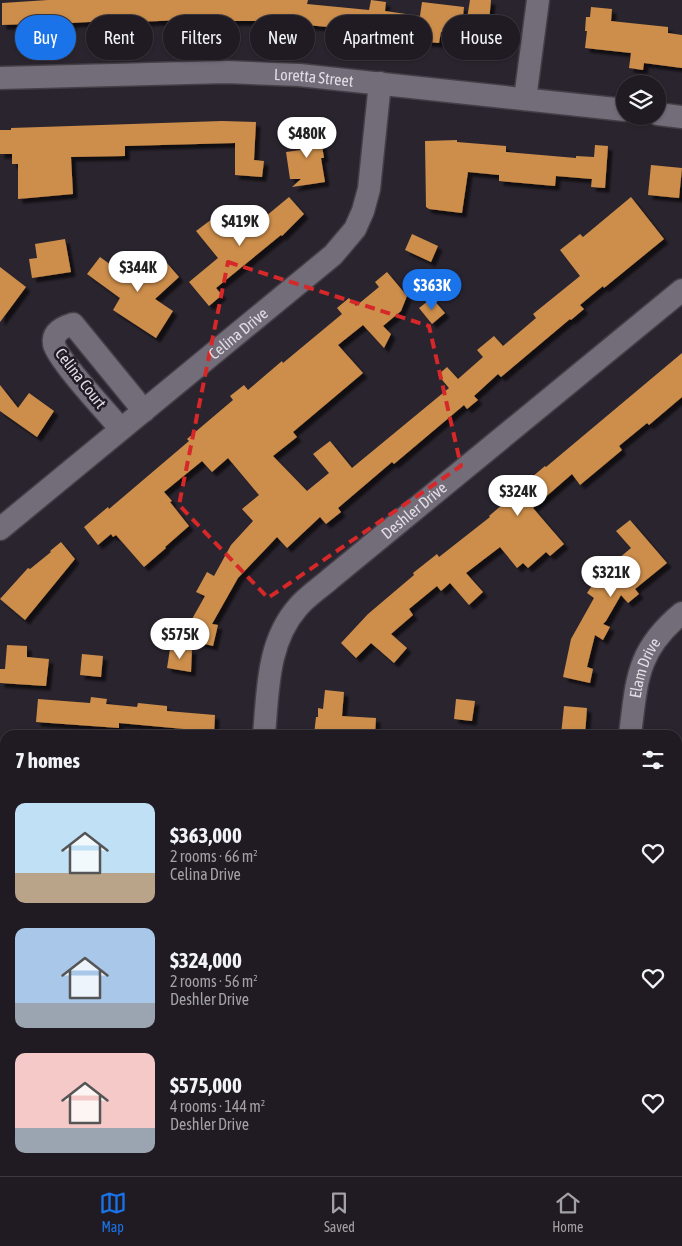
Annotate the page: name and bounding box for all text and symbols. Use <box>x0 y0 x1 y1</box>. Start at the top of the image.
chip: Buy <box>15 15 76 60</box>
chip: Rent <box>86 15 153 60</box>
chip: Filters <box>163 15 240 60</box>
chip: New <box>250 15 315 60</box>
chip: Apartment <box>325 15 432 60</box>
chip: House <box>442 15 520 60</box>
street label: Loretta Street <box>274 65 355 90</box>
map controls <box>616 75 666 125</box>
button: layers <box>616 75 666 125</box>
pin: $480K <box>272 116 342 159</box>
text: $480K <box>288 124 326 142</box>
pin: $419K <box>205 204 275 247</box>
text: $419K <box>221 212 259 230</box>
pin: $344K <box>103 250 173 293</box>
text: $344K <box>119 258 157 276</box>
pin: $363K <box>397 268 467 311</box>
text: $363K <box>413 276 451 294</box>
street label: Celina Drive <box>205 304 271 363</box>
street label: Celina Court <box>52 344 110 412</box>
pin: $324K <box>483 474 553 517</box>
street label: Deshler Drive <box>378 478 450 542</box>
text: $324K <box>499 482 537 500</box>
pin: $321K <box>576 556 646 598</box>
text: $321K <box>592 563 630 581</box>
pin: $575K <box>145 618 215 660</box>
text: $575K <box>161 625 199 643</box>
street label: Elam Drive <box>626 634 664 699</box>
icon: filters <box>639 746 667 774</box>
text: 7 homes <box>15 748 80 772</box>
icon: home <box>55 823 115 883</box>
text: $363,000 <box>170 823 242 847</box>
icon: heart <box>639 839 667 867</box>
text: 2 rooms · 66 m² <box>170 847 258 865</box>
text: Celina Drive <box>170 865 241 883</box>
icon: home <box>55 948 115 1008</box>
text: $324,000 <box>170 948 242 972</box>
icon: heart <box>639 964 667 992</box>
text: 2 rooms · 56 m² <box>170 972 258 990</box>
text: Deshler Drive <box>170 990 249 1008</box>
icon: home <box>55 1073 115 1133</box>
text: $575,000 <box>170 1073 242 1097</box>
icon: heart <box>639 1089 667 1117</box>
text: 4 rooms · 144 m² <box>170 1097 265 1115</box>
text: Deshler Drive <box>170 1115 249 1133</box>
tab: Map <box>99 1189 127 1235</box>
tab: Saved <box>324 1189 355 1235</box>
tab: Home <box>552 1189 583 1235</box>

